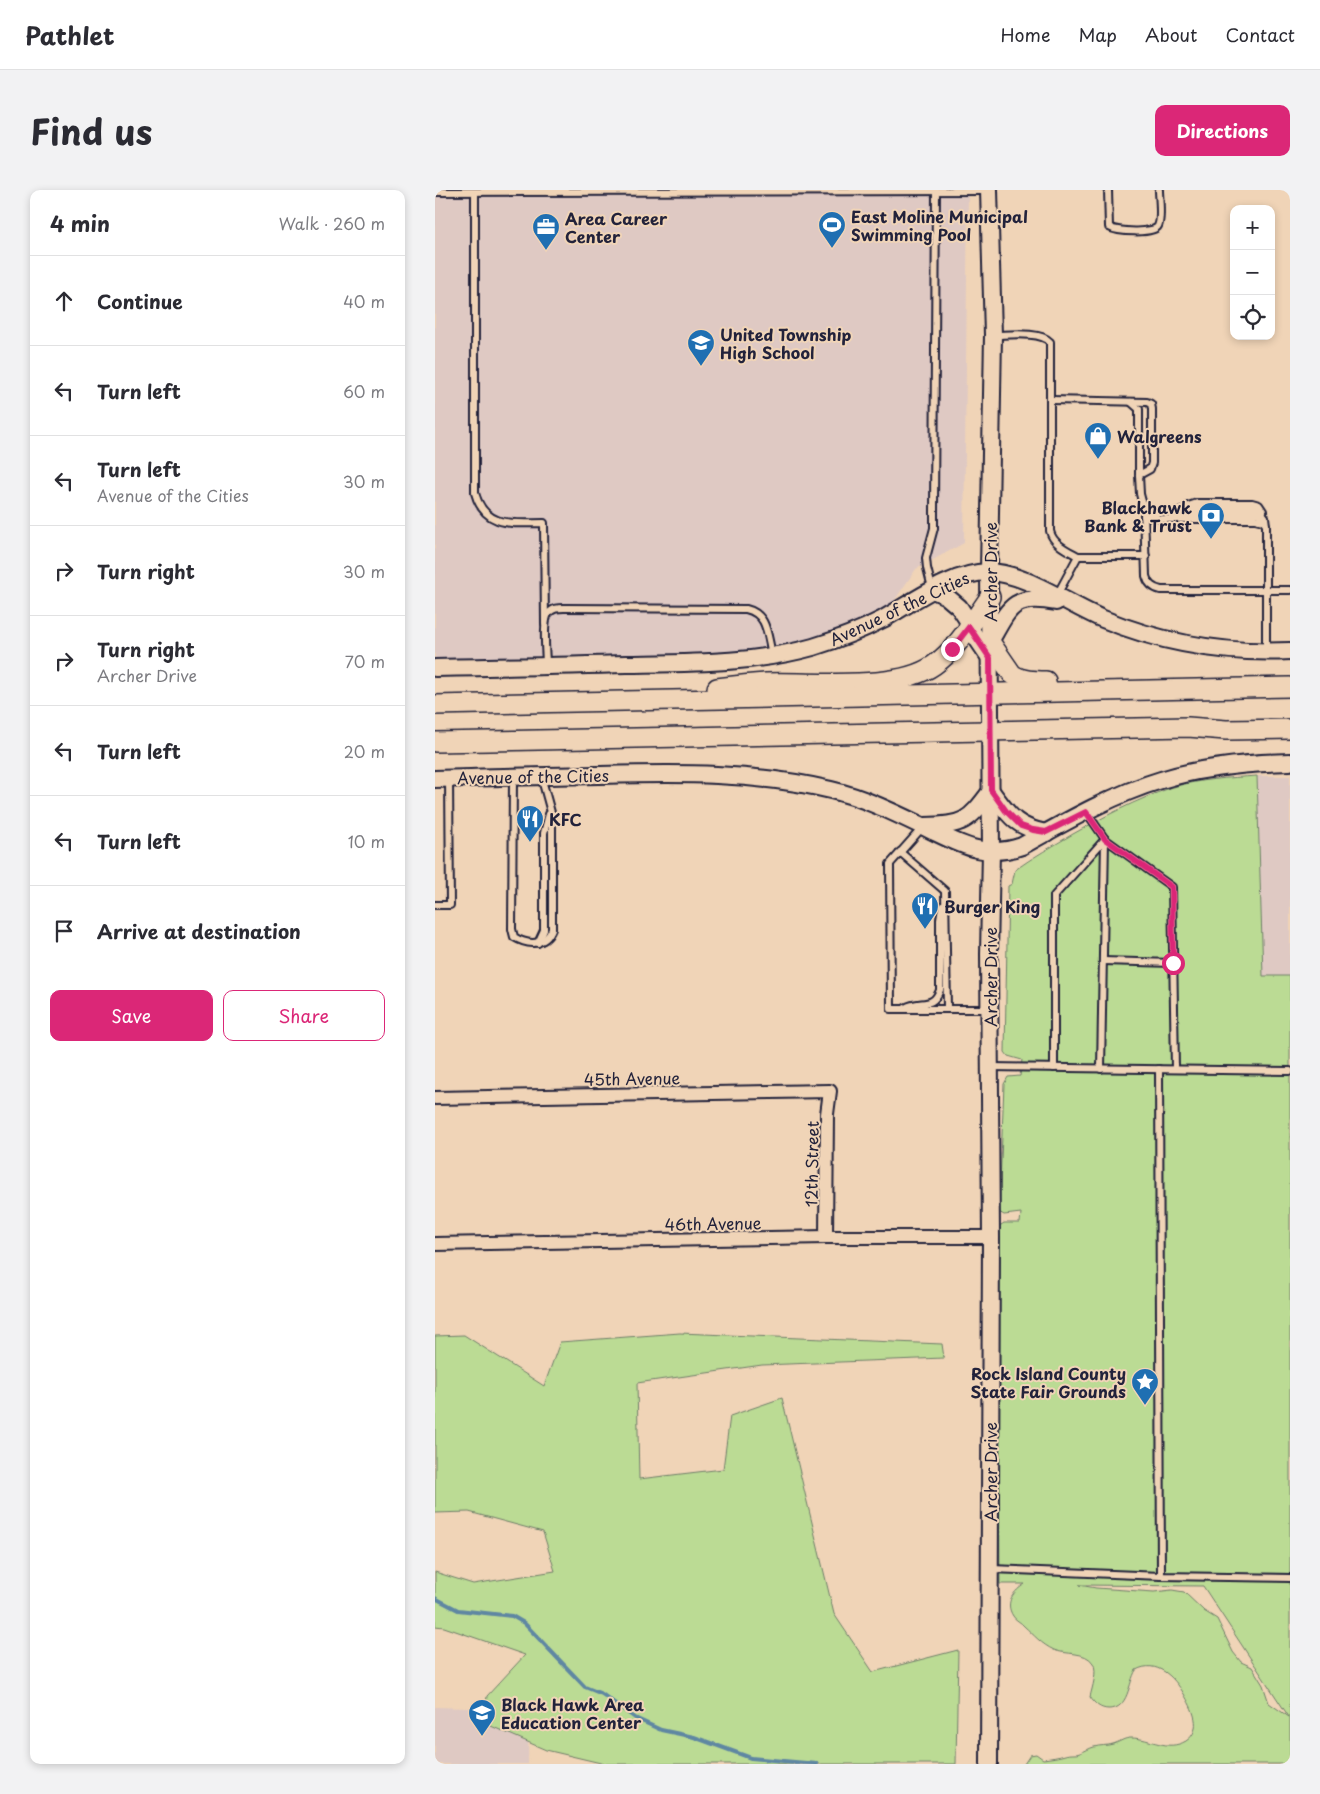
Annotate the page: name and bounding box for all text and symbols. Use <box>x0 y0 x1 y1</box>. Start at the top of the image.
text: Pathlet <box>25 17 115 53</box>
text: Home <box>1000 21 1050 48</box>
text: Map <box>1078 21 1117 48</box>
text: About <box>1145 21 1197 48</box>
text: Contact <box>1225 21 1295 48</box>
text: Find us <box>30 104 152 157</box>
button: Directions <box>1155 105 1290 156</box>
place label: East Moline Municipal Swimming Pool <box>851 204 1028 246</box>
map controls <box>1230 205 1275 340</box>
button: + <box>1230 205 1275 250</box>
place label: Area Career Center <box>565 206 668 248</box>
text: 4 min <box>50 207 110 239</box>
sports icon: East Moline Municipal Swimming Pool <box>817 210 847 249</box>
text: Walk · 260 m <box>279 211 385 235</box>
office icon: Area Career Center <box>531 212 561 251</box>
button: − <box>1230 250 1275 295</box>
icon: ahead <box>50 287 78 315</box>
text: Continue <box>97 287 183 315</box>
text: 40 m <box>343 289 385 313</box>
button: locate <box>1230 295 1275 340</box>
place label: United Township High School <box>720 322 852 364</box>
school or university icon: United Township High School <box>686 328 716 367</box>
icon: left <box>50 377 78 405</box>
text: Turn left <box>97 377 181 405</box>
text: 60 m <box>343 379 385 403</box>
shop icon: Walgreens <box>1083 421 1113 460</box>
place label: Walgreens <box>1117 424 1202 448</box>
text: Turn left <box>97 455 181 483</box>
icon: left <box>50 467 78 495</box>
text: 30 m <box>343 469 385 493</box>
text: Avenue of the Cities <box>97 483 249 507</box>
place label: Blackhawk Bank & Trust <box>1084 495 1192 537</box>
bank icon: Blackhawk Bank & Trust <box>1196 501 1226 540</box>
street label: Archer Drive <box>978 522 1002 622</box>
icon: right <box>50 557 78 585</box>
text: Turn right <box>97 557 195 585</box>
text: 30 m <box>343 559 385 583</box>
street label: Avenue of the Cities <box>825 565 973 651</box>
text: Turn right <box>97 635 195 663</box>
route end <box>941 638 964 661</box>
icon: right <box>50 647 78 675</box>
text: 70 m <box>345 649 385 673</box>
text: Archer Drive <box>97 663 197 687</box>
icon: left <box>50 737 78 765</box>
text: Turn left <box>97 737 181 765</box>
text: 20 m <box>344 739 385 763</box>
street label: Avenue of the Cities <box>457 763 609 789</box>
restaurant icon: KFC <box>515 804 545 843</box>
place label: KFC <box>549 807 582 831</box>
icon: left <box>50 827 78 855</box>
text: Turn left <box>97 827 181 855</box>
text: 10 m <box>348 829 385 853</box>
restaurant icon: Burger King <box>910 891 940 930</box>
place label: Burger King <box>944 894 1040 918</box>
icon: arrive <box>50 917 78 945</box>
text: Arrive at destination <box>97 917 301 945</box>
street label: Archer Drive <box>978 927 1002 1027</box>
route start <box>1162 952 1185 975</box>
button: Save <box>50 990 213 1041</box>
button: Share <box>223 990 385 1041</box>
street label: 45th Avenue <box>584 1065 681 1091</box>
street label: 12th Street <box>798 1120 824 1207</box>
street label: 46th Avenue <box>664 1210 762 1236</box>
place label: Rock Island County State Fair Grounds <box>971 1361 1126 1403</box>
place icon: Rock Island County State Fair Grounds <box>1130 1367 1160 1406</box>
street label: Archer Drive <box>978 1422 1002 1522</box>
place label: Black Hawk Area Education Center <box>501 1692 644 1734</box>
school or university icon: Black Hawk Area Education Center <box>467 1698 497 1737</box>

